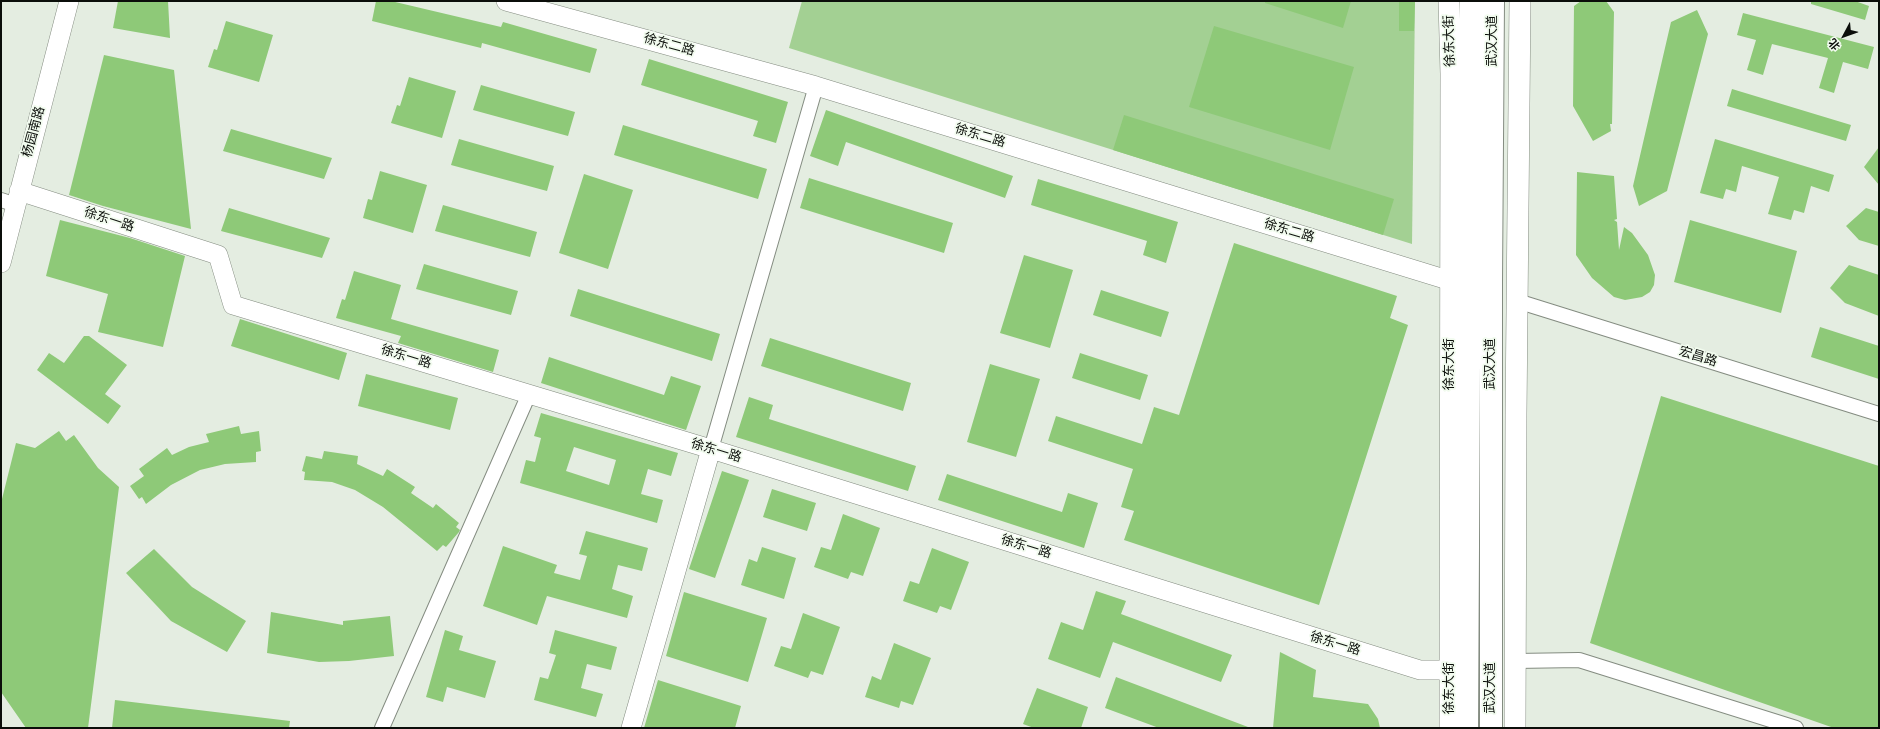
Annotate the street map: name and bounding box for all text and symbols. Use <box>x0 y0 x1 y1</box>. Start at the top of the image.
street label: 徐东大街 <box>1441 15 1459 67</box>
street label: 武汉大道 <box>1485 15 1501 67</box>
north arrow <box>1824 16 1864 56</box>
street label: 徐东二路 <box>642 31 696 59</box>
text: 北 <box>1826 36 1843 53</box>
street label: 杨园南路 <box>20 105 48 159</box>
street label: 徐东二路 <box>953 121 1007 151</box>
street label: 徐东一路 <box>82 205 136 235</box>
street label: 徐东二路 <box>1262 216 1316 246</box>
street label: 徐东大街 <box>1442 338 1458 390</box>
street label: 武汉大道 <box>1483 338 1499 390</box>
street label: 徐东一路 <box>379 342 433 372</box>
street label: 宏昌路 <box>1677 344 1719 370</box>
street label: 徐东一路 <box>689 436 743 466</box>
street label: 徐东一路 <box>999 532 1053 562</box>
street label: 徐东一路 <box>1308 629 1362 659</box>
street label: 徐东大街 <box>1442 662 1458 714</box>
street label: 武汉大道 <box>1483 662 1499 714</box>

